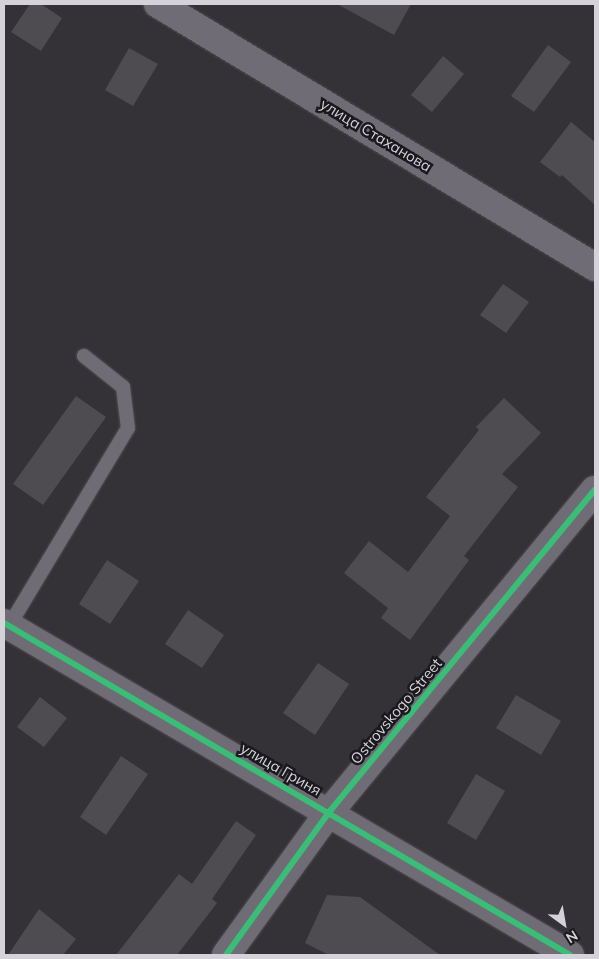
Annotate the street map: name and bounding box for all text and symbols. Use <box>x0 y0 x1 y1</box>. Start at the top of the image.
street label: улица Стаханова <box>317 95 435 175</box>
street label: Ostrovskogo Street <box>347 655 445 767</box>
street label: улица Гриня <box>238 739 324 799</box>
north arrow <box>539 899 589 949</box>
text: N <box>563 926 581 947</box>

